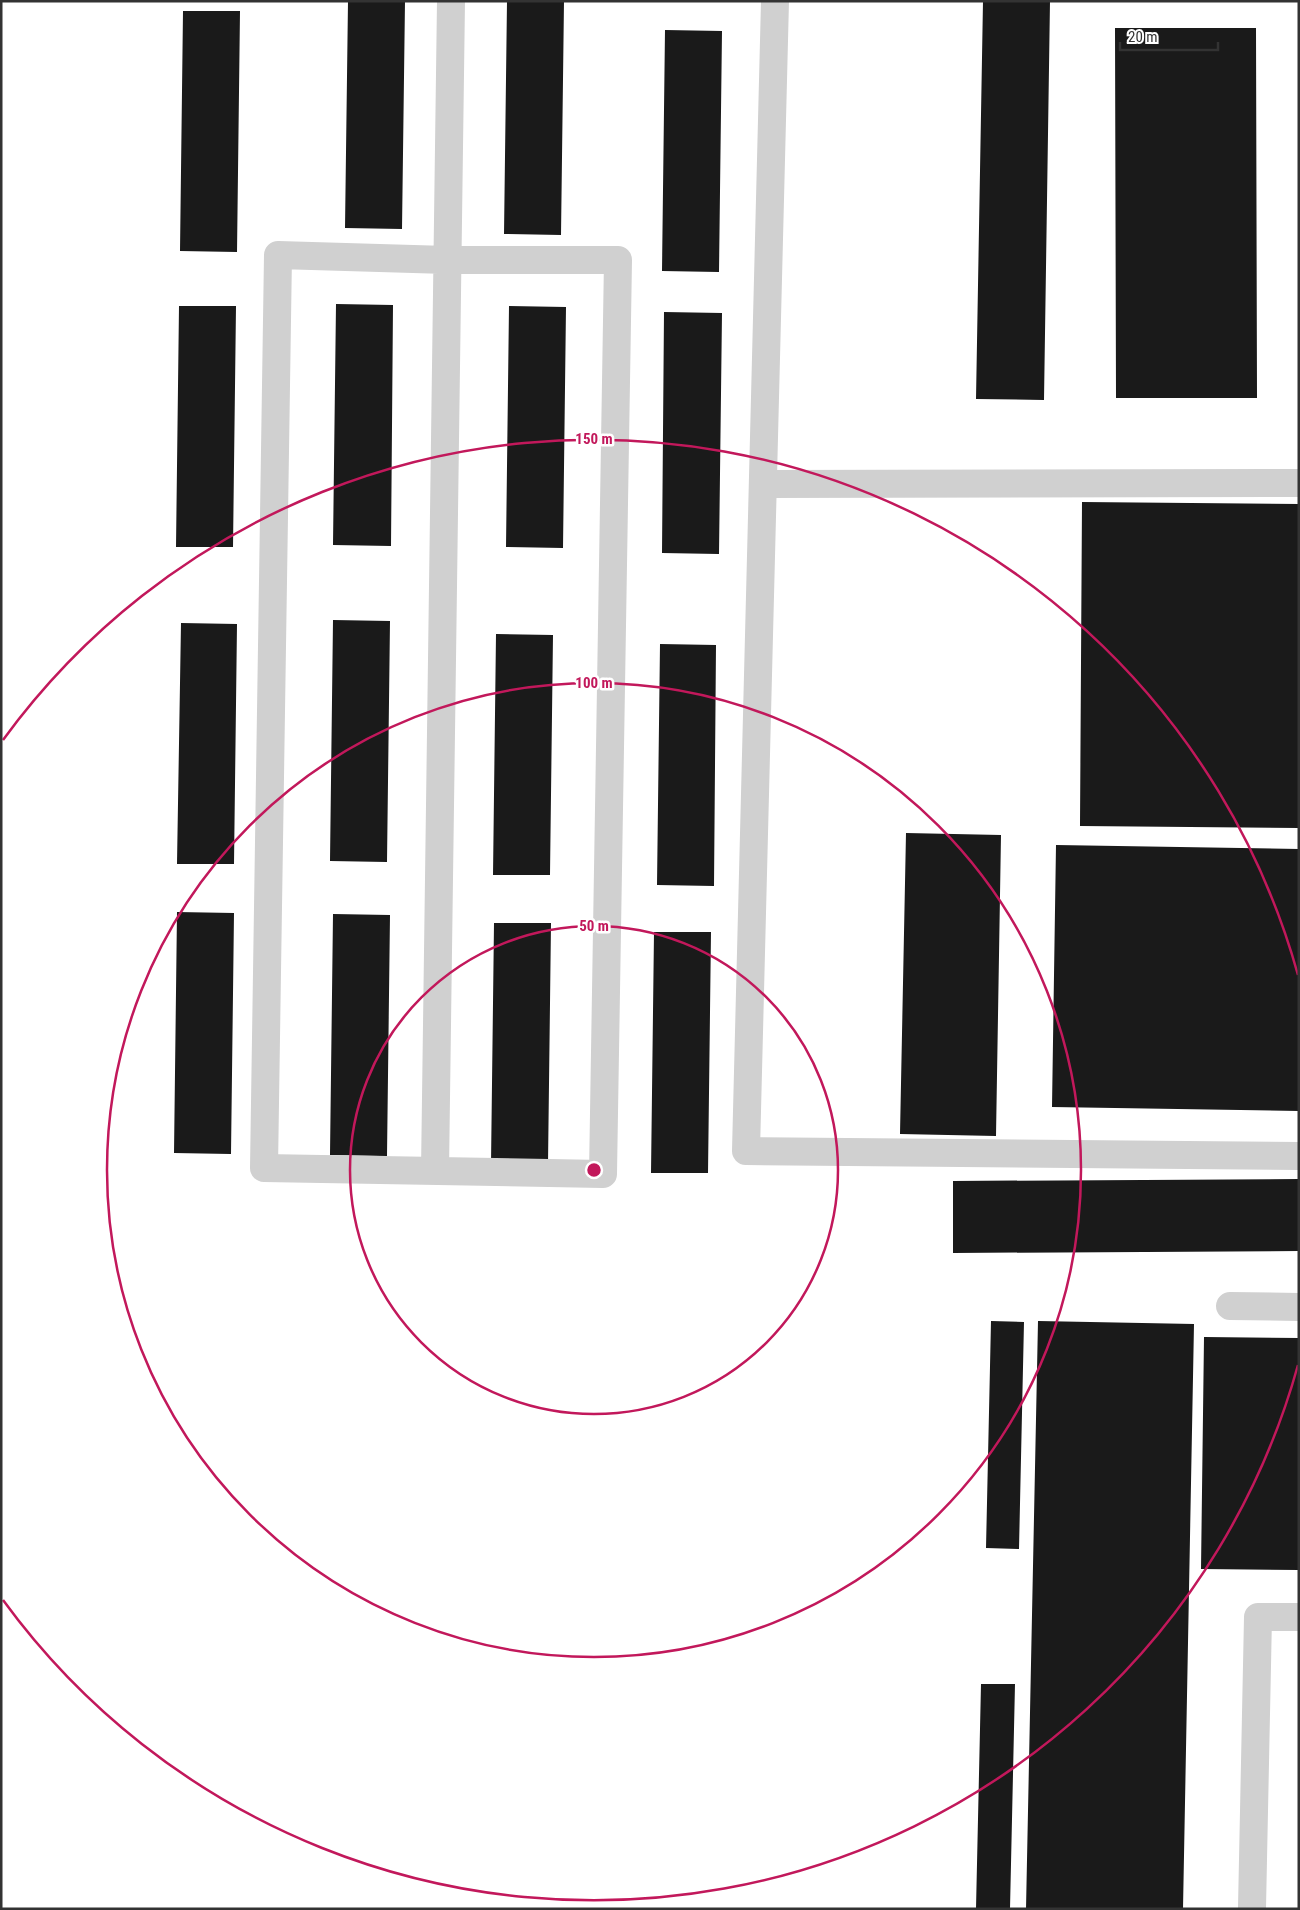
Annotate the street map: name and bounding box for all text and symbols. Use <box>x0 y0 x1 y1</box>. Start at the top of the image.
scale bar <box>1120 20 1218 52</box>
text: 20 m <box>1128 28 1158 46</box>
text: 150 m <box>575 430 613 448</box>
text: 100 m <box>575 674 613 692</box>
text: 50 m <box>579 917 609 935</box>
centre of rings <box>585 1161 603 1179</box>

